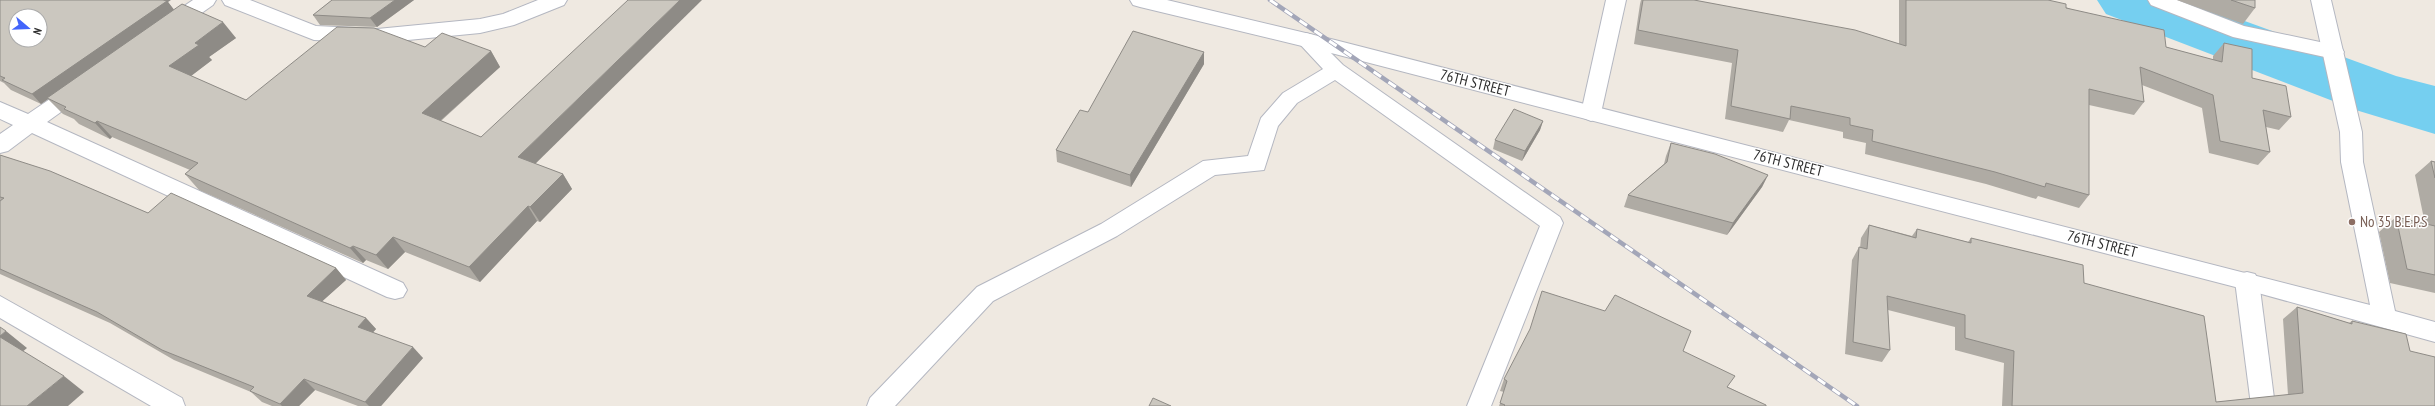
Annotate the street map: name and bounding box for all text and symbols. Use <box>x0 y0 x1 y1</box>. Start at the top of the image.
north arrow <box>8 8 48 48</box>
text: N <box>30 26 45 36</box>
street label: 76TH STREET <box>1438 65 1512 100</box>
street label: 76TH STREET <box>1751 145 1825 180</box>
place label: No 35 B.E.P.S <box>2360 212 2428 231</box>
marker: No 35 B.E.P.S <box>2347 217 2357 227</box>
street label: 76TH STREET <box>2065 226 2139 261</box>

